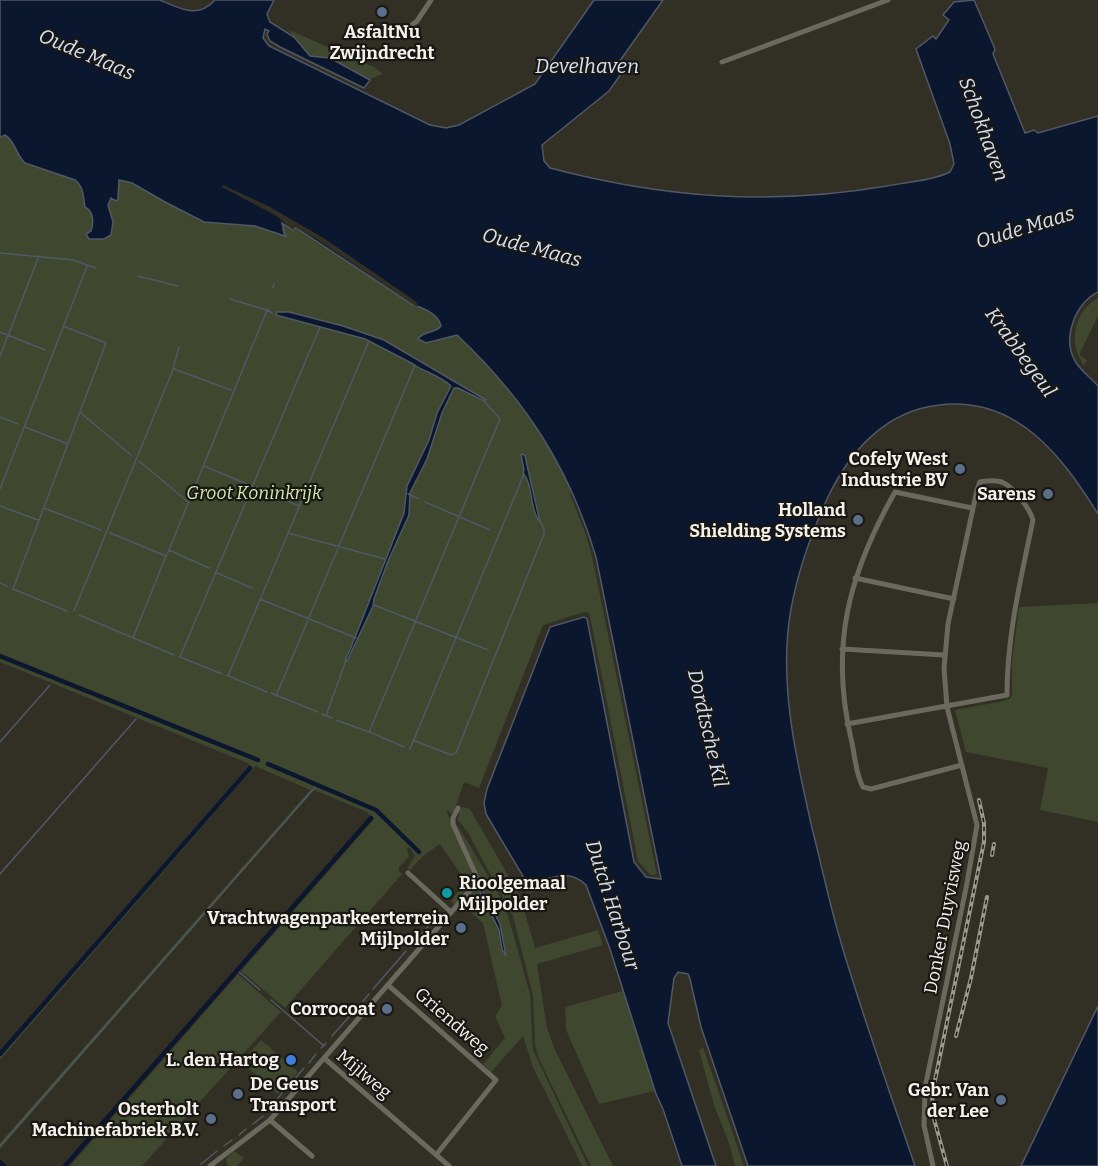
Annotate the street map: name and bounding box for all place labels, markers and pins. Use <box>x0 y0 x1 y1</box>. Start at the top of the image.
marker: AsfaltNu Zwijndrecht <box>375 5 389 19</box>
place label: AsfaltNu Zwijndrecht <box>330 21 435 64</box>
place label: Cofely West Industrie BV <box>841 448 948 491</box>
marker: Cofely West Industrie BV <box>953 462 967 476</box>
place label: Sarens <box>977 483 1036 505</box>
marker: Sarens <box>1041 487 1055 501</box>
place label: Holland Shielding Systems <box>689 499 846 542</box>
marker: Holland Shielding Systems <box>851 513 865 527</box>
place label: Rioolgemaal Mijlpolder <box>459 872 566 915</box>
marker: Rioolgemaal Mijlpolder <box>440 886 454 900</box>
place label: Vrachtwagenparkeerterrein Mijlpolder <box>207 907 450 950</box>
marker: Vrachtwagenparkeerterrein Mijlpolder <box>454 921 468 935</box>
place label: Corrocoat <box>290 998 375 1020</box>
marker: Corrocoat <box>380 1002 394 1016</box>
place label: L. den Hartog <box>166 1049 280 1071</box>
marker: L. den Hartog <box>284 1053 298 1067</box>
place label: De Geus Transport <box>250 1073 336 1116</box>
place label: Gebr. Van der Lee <box>908 1079 989 1122</box>
marker: De Geus Transport <box>231 1087 245 1101</box>
marker: Gebr. Van der Lee <box>994 1093 1008 1107</box>
place label: Osterholt Machinefabriek B.V. <box>32 1098 199 1141</box>
marker: Osterholt Machinefabriek B.V. <box>204 1112 218 1126</box>

